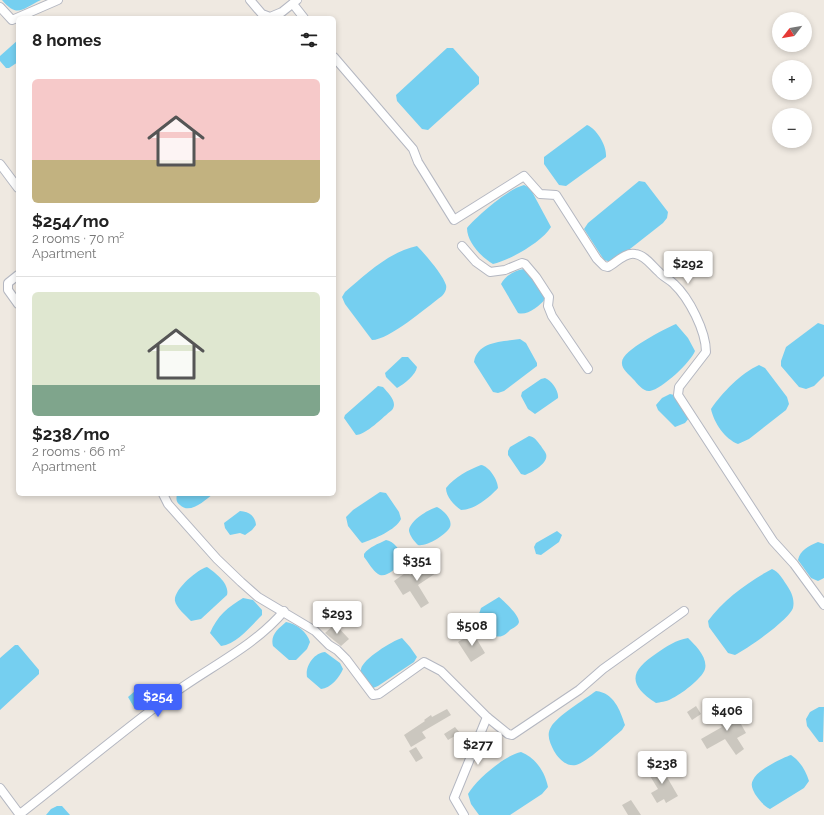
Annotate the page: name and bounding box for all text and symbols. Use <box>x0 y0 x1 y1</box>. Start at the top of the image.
north arrow <box>772 12 812 52</box>
map controls <box>772 12 812 148</box>
icon: filters <box>298 29 320 51</box>
text: 8 homes <box>32 30 101 50</box>
button: + <box>772 60 812 100</box>
icon: home <box>140 105 212 177</box>
button: − <box>772 108 812 148</box>
text: $254/mo <box>32 211 109 231</box>
text: 2 rooms · 70 m² <box>32 231 124 246</box>
text: Apartment <box>32 246 96 261</box>
pin: $292 <box>664 251 712 285</box>
text: $292 <box>673 256 703 271</box>
icon: home <box>140 318 212 390</box>
text: $238/mo <box>32 424 110 444</box>
text: 2 rooms · 66 m² <box>32 444 125 459</box>
text: Apartment <box>32 459 96 474</box>
pin: $351 <box>393 548 441 582</box>
text: $351 <box>402 553 432 568</box>
pin: $293 <box>313 601 361 635</box>
text: $293 <box>322 606 352 621</box>
pin: $508 <box>448 613 496 647</box>
text: $508 <box>456 618 488 633</box>
pin: $254 <box>134 684 182 718</box>
text: $254 <box>143 689 173 704</box>
pin: $406 <box>703 698 751 732</box>
text: $406 <box>711 703 743 718</box>
pin: $277 <box>454 732 502 766</box>
text: $277 <box>463 737 493 752</box>
pin: $238 <box>638 751 686 785</box>
text: $238 <box>647 756 677 771</box>

